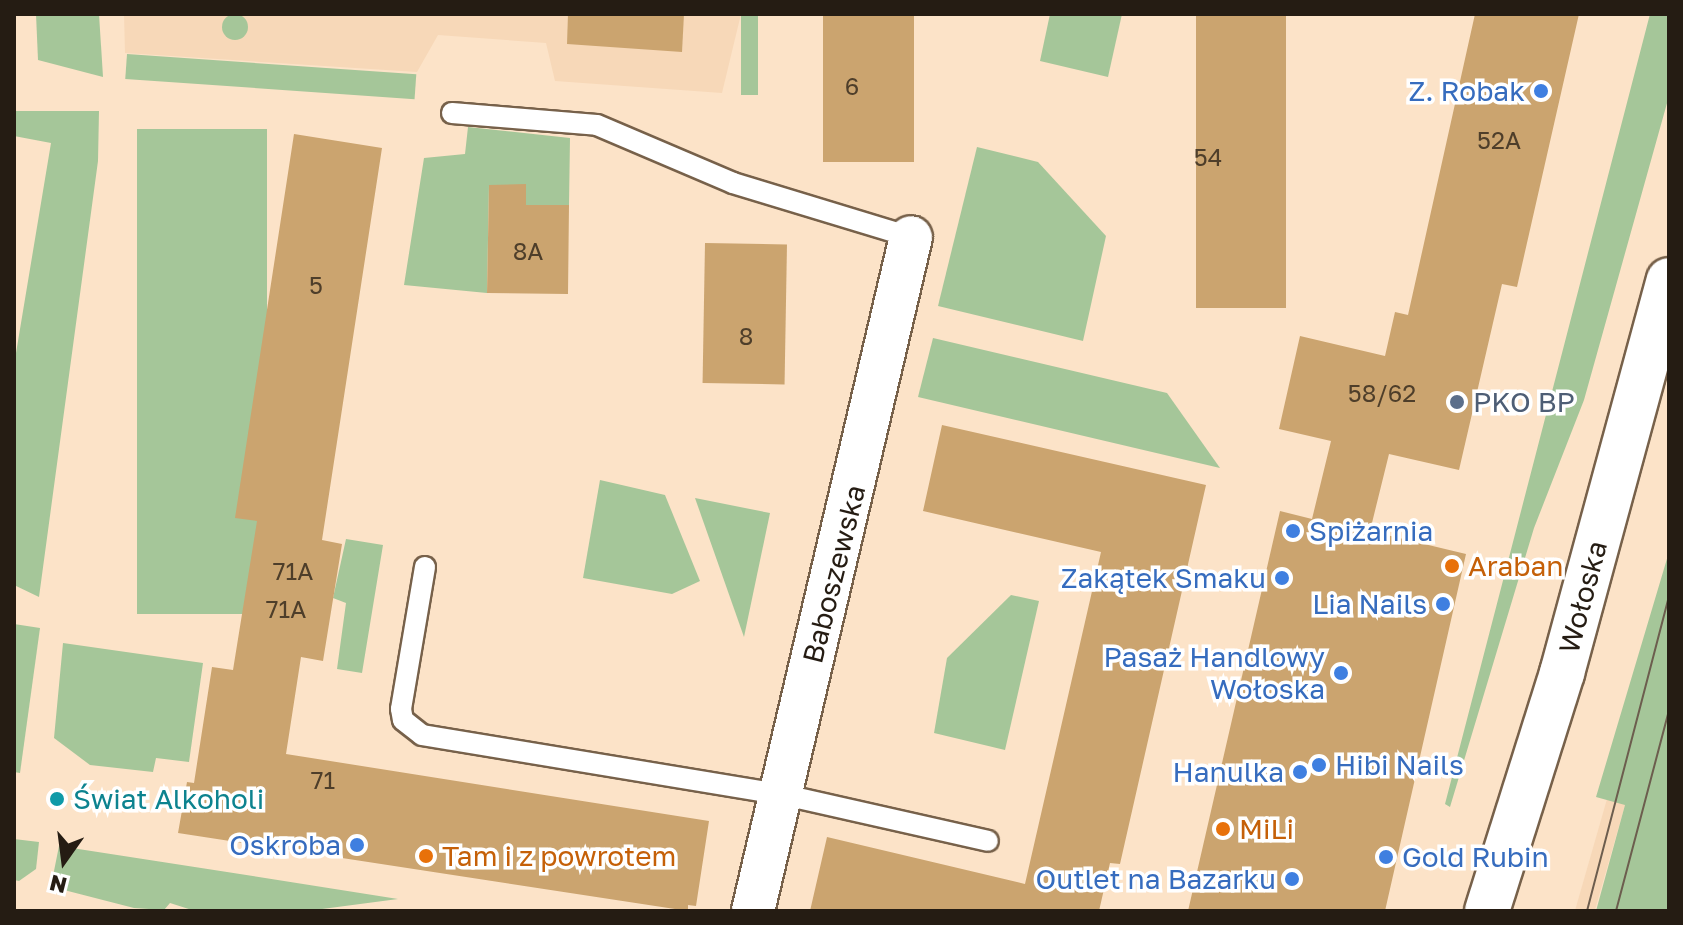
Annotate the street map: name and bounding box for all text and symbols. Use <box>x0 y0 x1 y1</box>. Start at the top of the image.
house number: 6 <box>845 72 859 100</box>
place label: Z. Robak <box>1408 74 1525 108</box>
marker: Z. Robak <box>1532 82 1550 100</box>
house number: 52A <box>1477 126 1521 154</box>
house number: 54 <box>1194 143 1222 171</box>
house number: 8A <box>513 237 543 265</box>
house number: 5 <box>309 271 323 299</box>
house number: 8 <box>739 322 753 350</box>
house number: 58/62 <box>1348 379 1416 407</box>
place label: PKO BP <box>1473 385 1575 419</box>
marker: PKO BP <box>1448 393 1466 411</box>
street label: Baboszewska <box>796 481 872 667</box>
place label: Spiżarnia <box>1309 514 1433 548</box>
marker: Spiżarnia <box>1284 522 1302 540</box>
street label: Wołoska <box>1552 537 1614 657</box>
place label: Araban <box>1468 549 1563 583</box>
house number: 71A <box>273 557 313 585</box>
marker: Araban <box>1443 557 1461 575</box>
place label: Zakątek Smaku <box>1061 561 1266 595</box>
marker: Zakątek Smaku <box>1273 569 1291 587</box>
place label: Lia Nails <box>1312 587 1427 621</box>
house number: 71A <box>266 595 306 623</box>
marker: Lia Nails <box>1434 595 1452 613</box>
place label: Pasaż Handlowy Wołoska <box>1104 640 1325 706</box>
marker: Pasaż Handlowy Wołoska <box>1332 664 1350 682</box>
place label: Hibi Nails <box>1335 748 1464 782</box>
place label: Hanulka <box>1172 755 1284 789</box>
marker: Hibi Nails <box>1310 756 1328 774</box>
marker: Hanulka <box>1291 763 1309 781</box>
house number: 71 <box>311 766 335 794</box>
place label: Świat Alkoholi <box>73 782 264 816</box>
marker: Świat Alkoholi <box>48 790 66 808</box>
place label: MiLi <box>1239 812 1294 846</box>
marker: MiLi <box>1214 820 1232 838</box>
north arrow <box>24 821 104 901</box>
place label: Oskroba <box>229 828 341 862</box>
marker: Oskroba <box>348 836 366 854</box>
place label: Tam i z powrotem <box>442 839 676 873</box>
place label: Gold Rubin <box>1402 840 1549 874</box>
marker: Tam i z powrotem <box>417 847 435 865</box>
marker: Gold Rubin <box>1377 848 1395 866</box>
place label: Outlet na Bazarku <box>1036 862 1276 896</box>
text: N <box>47 870 69 900</box>
marker: Outlet na Bazarku <box>1283 870 1301 888</box>

